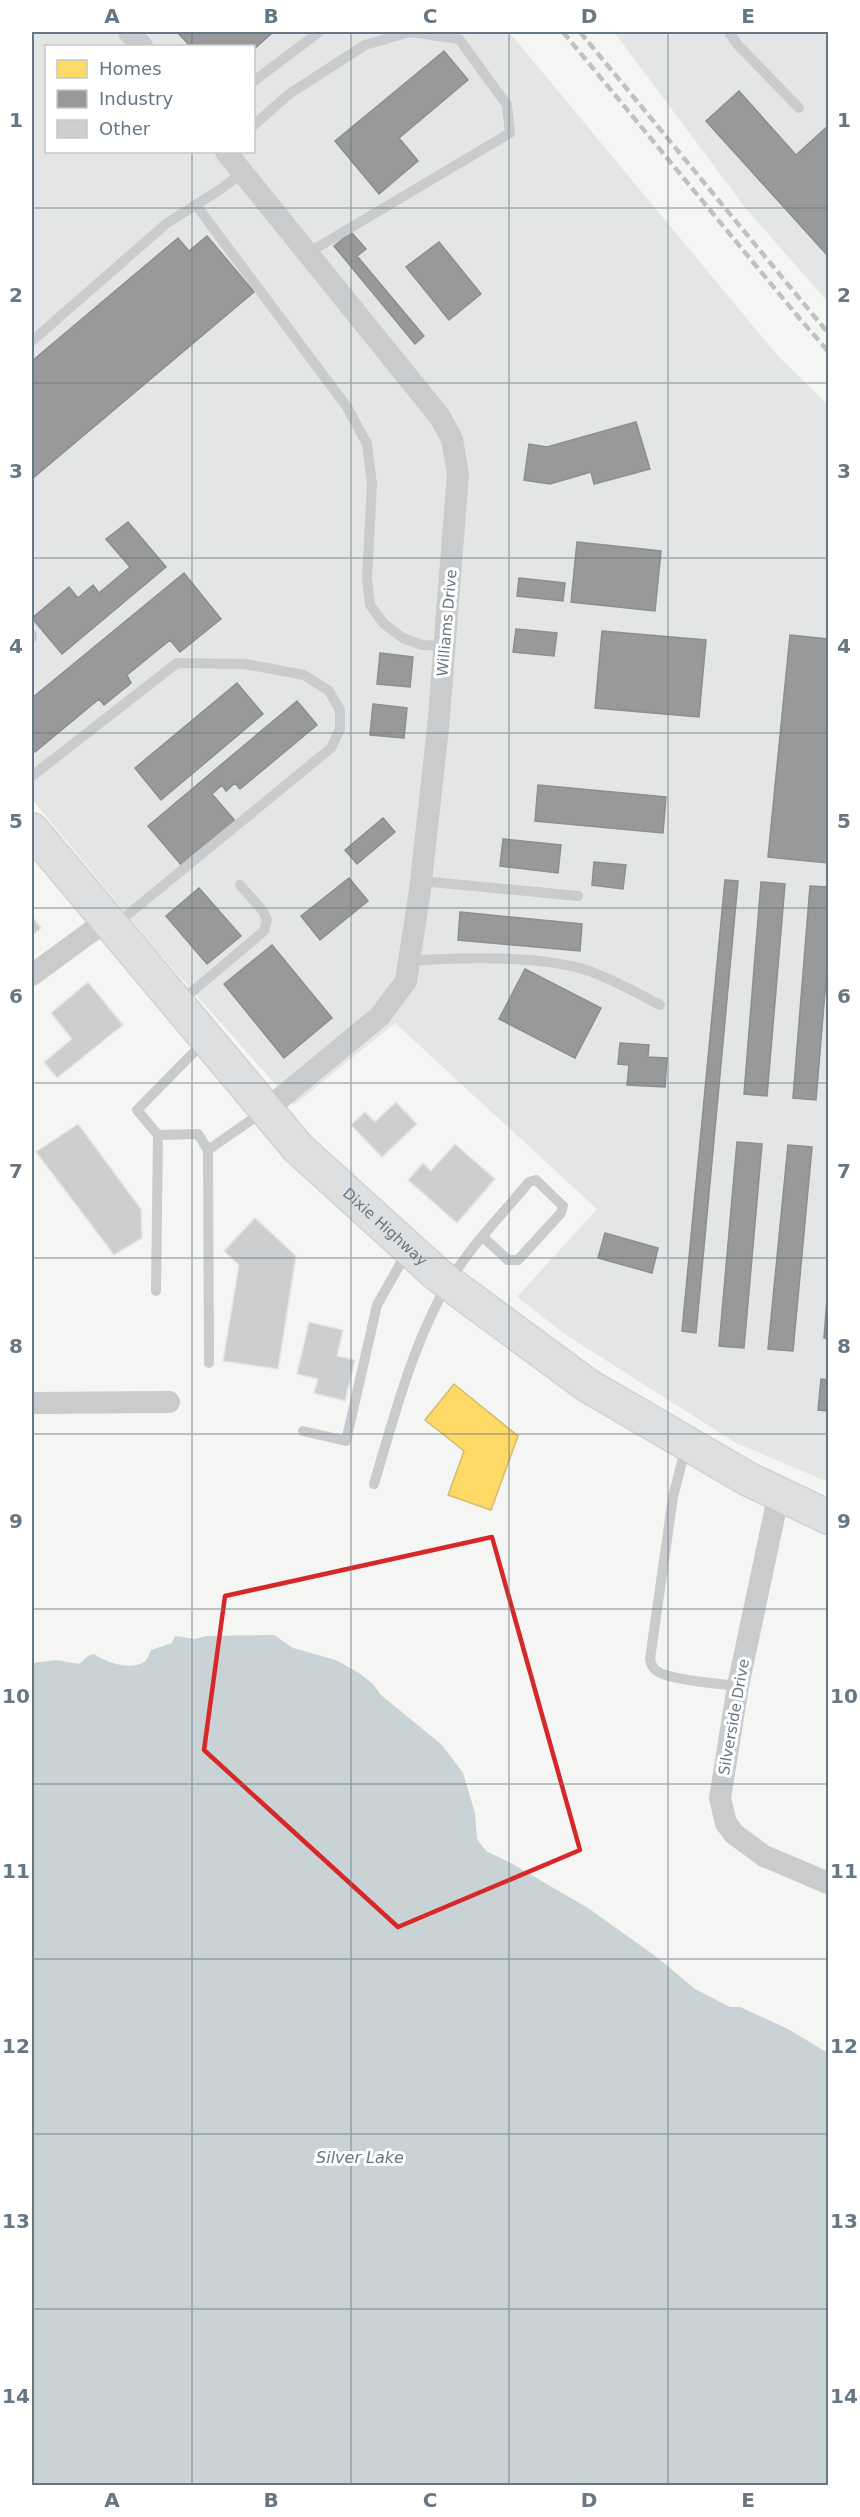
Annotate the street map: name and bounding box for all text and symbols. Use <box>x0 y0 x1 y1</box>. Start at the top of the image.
text: A <box>104 4 120 28</box>
text: B <box>263 4 279 28</box>
text: C <box>423 4 437 28</box>
text: D <box>581 4 597 28</box>
text: E <box>741 4 755 28</box>
legend <box>45 45 255 153</box>
text: Homes <box>99 58 162 79</box>
text: Industry <box>99 88 173 109</box>
text: 1 <box>9 108 23 132</box>
text: 1 <box>837 108 851 132</box>
text: Other <box>99 118 151 139</box>
text: 2 <box>9 283 23 307</box>
text: 2 <box>837 283 851 307</box>
text: 3 <box>9 459 23 483</box>
text: 3 <box>837 459 851 483</box>
street label: Williams Drive <box>433 569 461 677</box>
text: 4 <box>9 634 23 658</box>
text: 4 <box>837 634 851 658</box>
text: 5 <box>9 809 23 833</box>
text: 5 <box>837 809 851 833</box>
text: 6 <box>9 984 23 1008</box>
text: 6 <box>837 984 851 1008</box>
text: 7 <box>9 1159 23 1183</box>
text: 7 <box>837 1159 851 1183</box>
street label: Dixie Highway <box>339 1184 431 1270</box>
text: 8 <box>9 1334 23 1358</box>
text: 8 <box>837 1334 851 1358</box>
text: 9 <box>9 1509 23 1533</box>
text: 9 <box>837 1509 851 1533</box>
street label: Silverside Drive <box>715 1658 753 1776</box>
text: 10 <box>2 1684 30 1708</box>
text: 10 <box>830 1684 858 1708</box>
text: 11 <box>2 1859 30 1883</box>
text: 11 <box>830 1859 858 1883</box>
text: 12 <box>2 2034 30 2058</box>
text: 12 <box>830 2034 858 2058</box>
water label: Silver Lake <box>316 2148 404 2167</box>
text: 13 <box>2 2209 30 2233</box>
text: 13 <box>830 2209 858 2233</box>
text: 14 <box>2 2384 30 2408</box>
text: 14 <box>830 2384 858 2408</box>
text: A <box>104 2488 120 2512</box>
text: B <box>263 2488 279 2512</box>
text: C <box>423 2488 437 2512</box>
text: D <box>581 2488 597 2512</box>
text: E <box>741 2488 755 2512</box>

